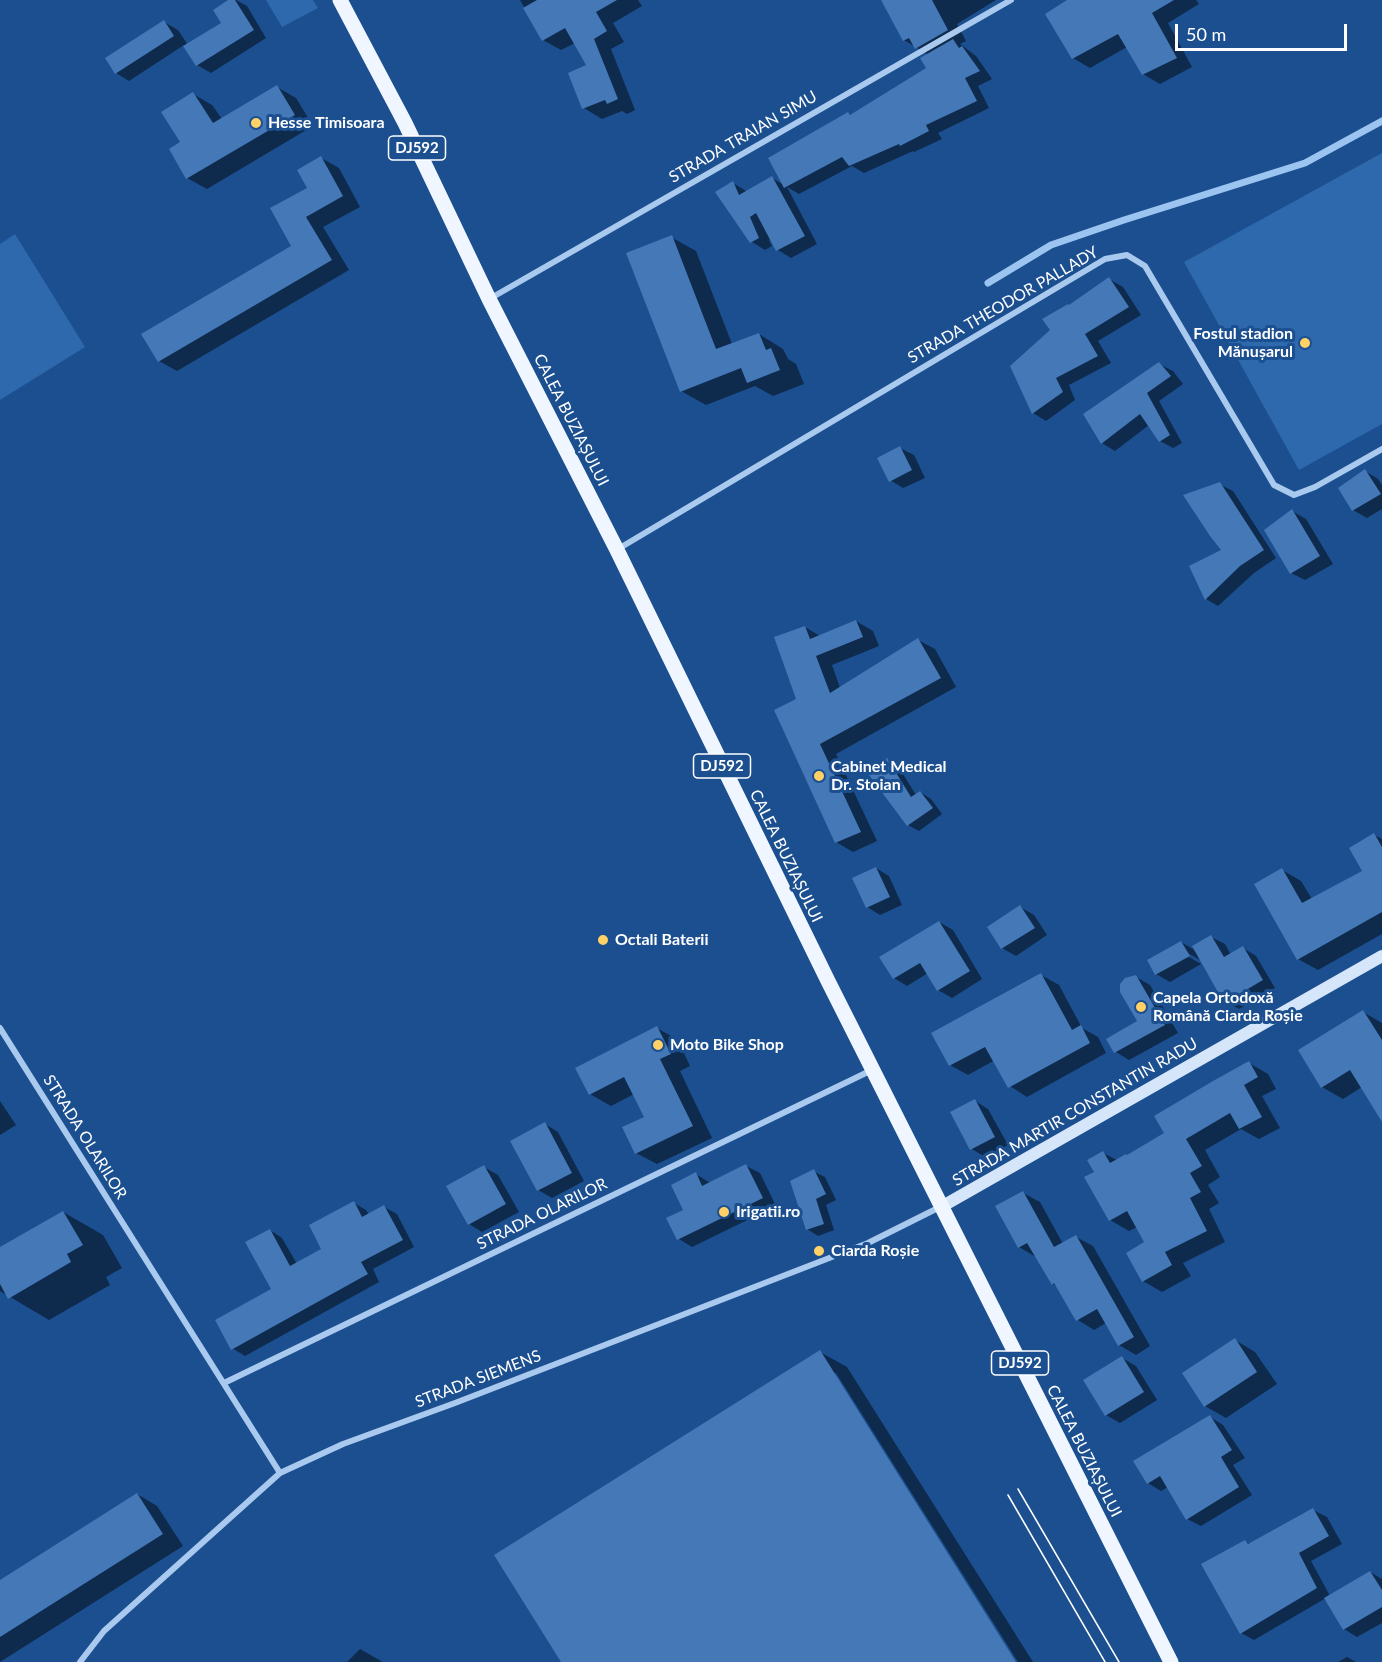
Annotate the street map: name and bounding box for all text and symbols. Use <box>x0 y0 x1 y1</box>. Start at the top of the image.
scale bar <box>1178 12 1350 50</box>
text: 50 m <box>1186 23 1226 45</box>
street label: STRADA TRAIAN SIMU <box>666 87 820 187</box>
place label: Hesse Timisoara <box>268 113 385 133</box>
marker: Hesse Timisoara <box>249 116 263 130</box>
road number: DJ592 <box>388 136 446 160</box>
street label: STRADA THEODOR PALLADY <box>904 242 1102 368</box>
place label: Fostul stadion Mănușarul <box>1193 324 1293 362</box>
marker: Fostul stadion Mănușarul <box>1298 336 1312 350</box>
street label: CALEA BUZIAȘULUI <box>529 351 613 489</box>
road number: DJ592 <box>694 754 750 778</box>
place label: Cabinet Medical Dr. Stoian <box>831 757 947 795</box>
marker: Cabinet Medical Dr. Stoian <box>812 769 826 783</box>
street label: CALEA BUZIAȘULUI <box>745 786 827 926</box>
place label: Octali Baterii <box>615 930 708 950</box>
marker: Octali Baterii <box>596 933 610 947</box>
place label: Capela Ortodoxă Română Ciarda Roșie <box>1153 988 1303 1026</box>
marker: Capela Ortodoxă Română Ciarda Roșie <box>1134 1000 1148 1014</box>
street label: STRADA MARTIR CONSTANTIN RADU <box>949 1034 1201 1190</box>
place label: Moto Bike Shop <box>670 1035 784 1055</box>
marker: Moto Bike Shop <box>651 1038 665 1052</box>
street label: STRADA OLARILOR <box>39 1071 131 1203</box>
street label: STRADA OLARILOR <box>474 1174 610 1254</box>
place label: Irigatii.ro <box>736 1202 800 1222</box>
marker: Irigatii.ro <box>717 1205 731 1219</box>
place label: Ciarda Roșie <box>831 1241 919 1261</box>
marker: Ciarda Roșie <box>812 1244 826 1258</box>
street label: STRADA SIEMENS <box>412 1346 544 1412</box>
road number: DJ592 <box>992 1351 1048 1375</box>
street label: CALEA BUZIAȘULUI <box>1042 1382 1126 1520</box>

